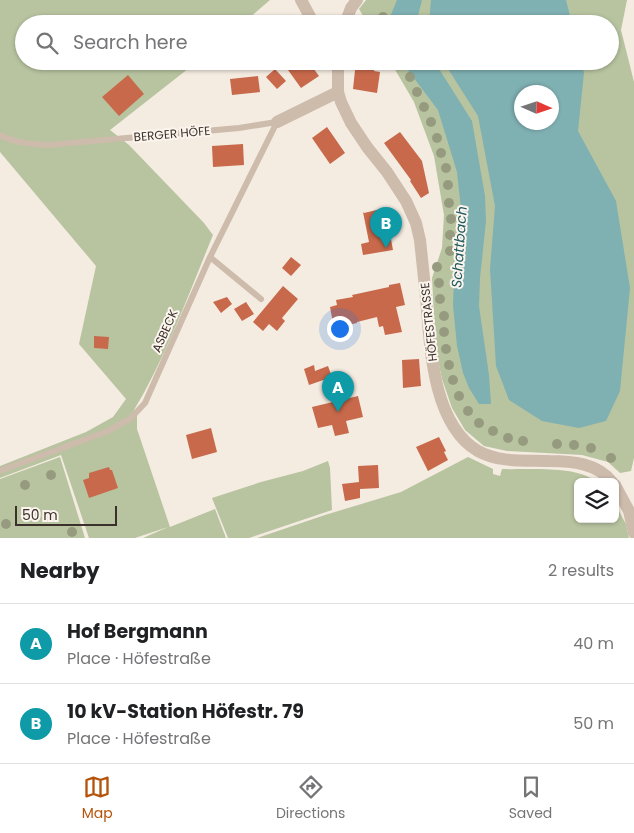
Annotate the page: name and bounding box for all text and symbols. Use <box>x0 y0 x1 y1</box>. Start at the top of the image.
search box <box>15 15 619 70</box>
icon: search <box>33 29 61 57</box>
text: Search here <box>73 29 187 56</box>
north arrow <box>514 85 559 130</box>
street label: BERGER HÖFE <box>133 122 211 145</box>
water label: Schattbach <box>446 206 472 288</box>
pin: B <box>370 207 402 248</box>
street label: HÖFESTRASSE <box>416 282 441 362</box>
street label: ASBECK <box>148 307 181 355</box>
your location <box>327 316 353 342</box>
pin: A <box>322 371 354 412</box>
map controls <box>574 478 619 523</box>
button: layers <box>574 478 619 523</box>
scale bar <box>15 503 118 526</box>
text: 50 m <box>22 505 58 525</box>
text: Nearby <box>20 556 100 585</box>
text: 2 results <box>548 559 614 582</box>
text: Hof Bergmann <box>67 618 208 645</box>
text: A <box>30 632 42 655</box>
text: 40 m <box>573 632 614 655</box>
text: Place · Höfestraße <box>67 647 211 670</box>
text: 10 kV-Station Höfestr. 79 <box>67 698 304 725</box>
text: B <box>31 712 41 735</box>
text: 50 m <box>573 712 614 735</box>
text: Place · Höfestraße <box>67 727 211 750</box>
tab: Map <box>82 773 113 824</box>
tab: Directions <box>276 773 345 824</box>
tab: Saved <box>509 773 552 824</box>

